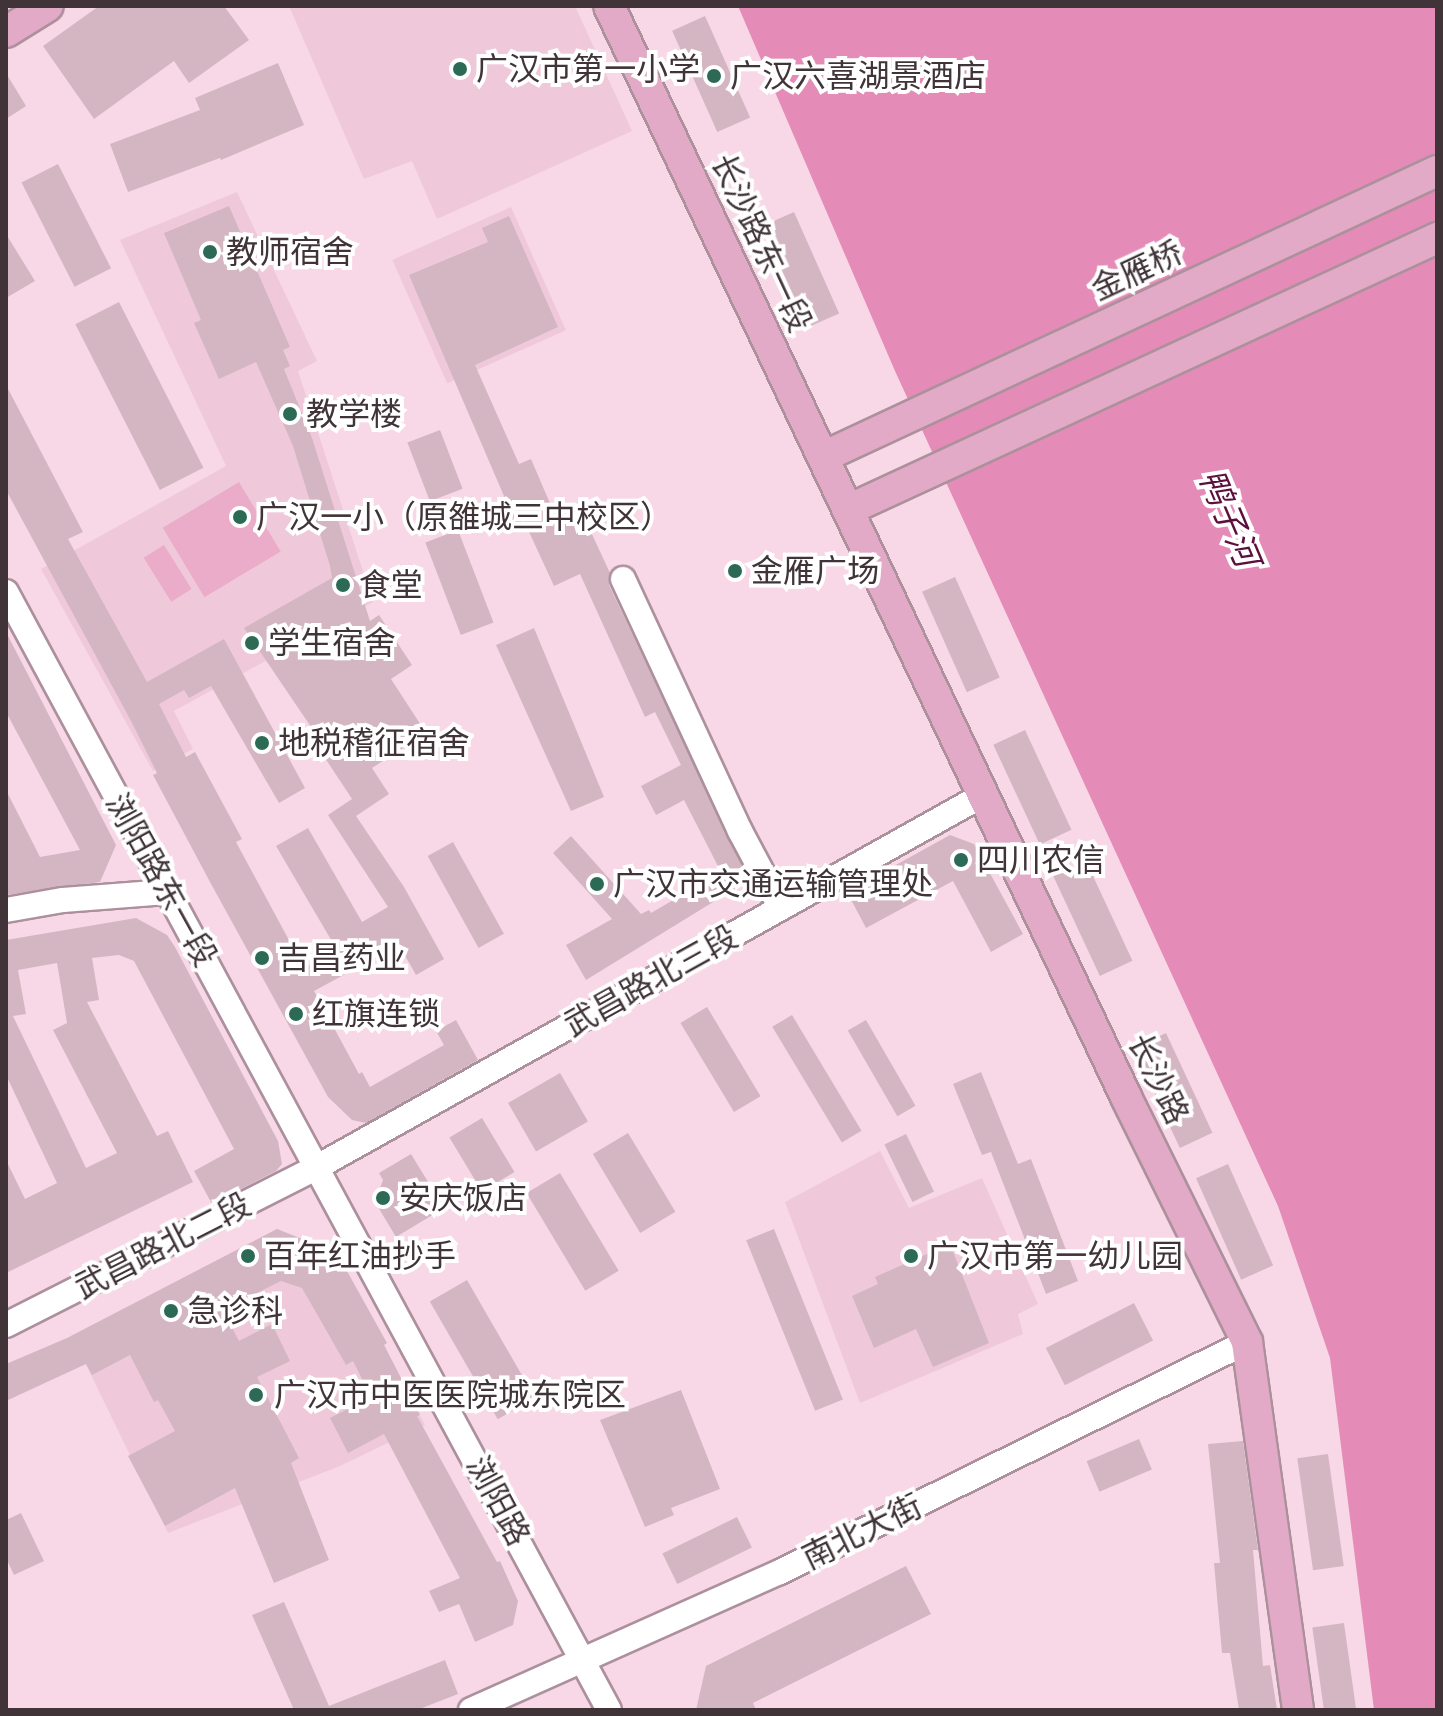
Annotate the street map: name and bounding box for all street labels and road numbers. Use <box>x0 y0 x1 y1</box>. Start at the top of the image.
street label: 长沙路东一段 <box>703 148 819 338</box>
street label: 金雁桥 <box>1085 233 1189 309</box>
street label: 浏阳路东一段 <box>98 787 224 973</box>
street label: 武昌路北三段 <box>558 918 744 1044</box>
street label: 长沙路 <box>1120 1027 1196 1131</box>
street label: 武昌路北二段 <box>69 1185 257 1307</box>
street label: 浏阳路 <box>459 1450 537 1552</box>
street label: 南北大街 <box>796 1487 928 1577</box>

